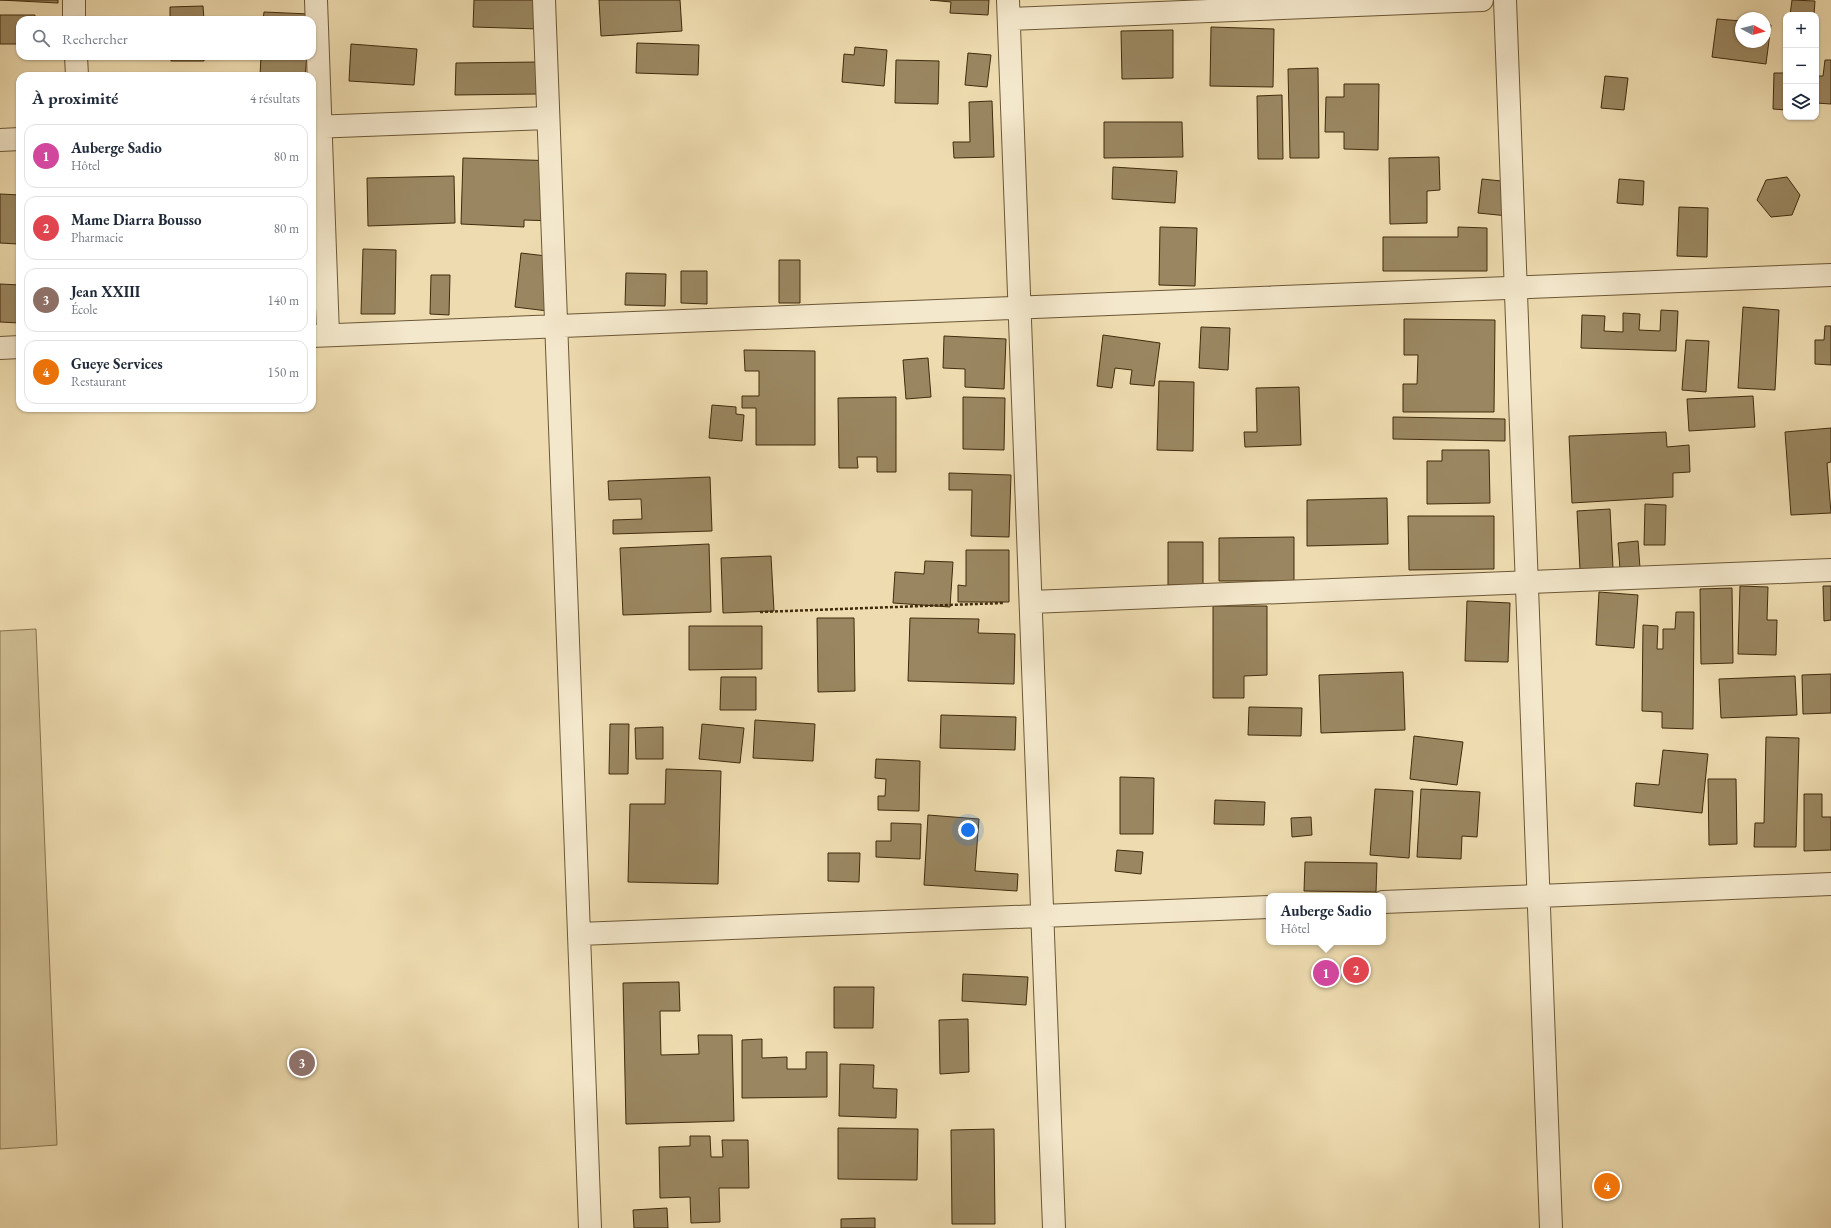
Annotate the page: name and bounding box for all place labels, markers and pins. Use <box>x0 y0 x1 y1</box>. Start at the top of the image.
pin: 2 <box>1343 955 1369 985</box>
pin: 1 <box>1313 958 1339 988</box>
pin: 3 <box>289 1048 315 1078</box>
pin: 4 <box>1594 1171 1620 1201</box>

